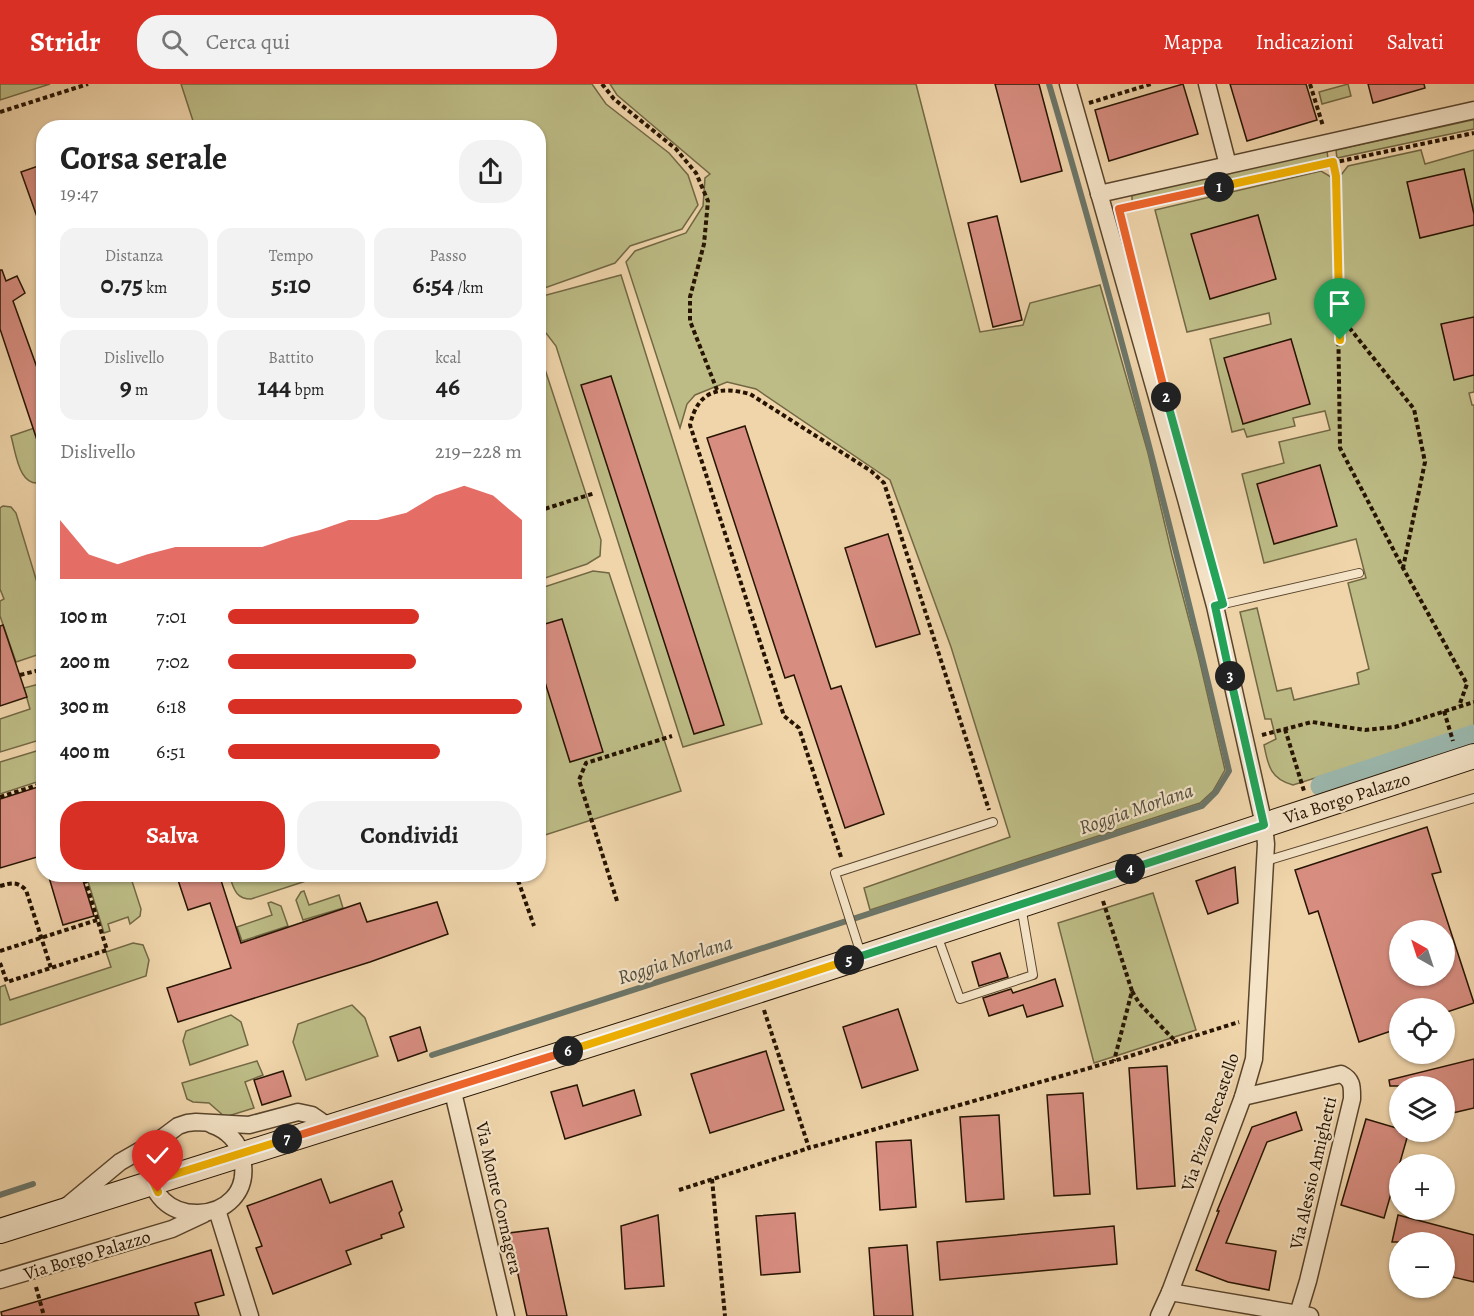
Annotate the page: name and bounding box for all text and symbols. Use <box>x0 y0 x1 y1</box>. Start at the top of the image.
search box <box>137 15 557 69</box>
text: Stridr <box>30 23 101 61</box>
icon: search <box>158 26 191 59</box>
text: Cerca qui <box>206 27 290 57</box>
text: Mappa <box>1163 28 1223 56</box>
text: Indicazioni <box>1256 28 1354 56</box>
text: Salvati <box>1387 28 1444 56</box>
text: Corsa serale <box>60 135 227 180</box>
button: share <box>459 140 522 203</box>
pin: 1 <box>1204 172 1234 202</box>
text: 1 <box>1216 176 1222 198</box>
text: 19:47 <box>60 180 98 207</box>
text: Distanza <box>105 245 163 267</box>
text: Tempo <box>269 245 313 267</box>
text: Passo <box>430 245 466 267</box>
text: 0.75 <box>101 267 143 302</box>
text: 5:10 <box>271 267 311 302</box>
text: 6:54 <box>412 267 454 302</box>
text: km <box>143 277 167 299</box>
text: /km <box>454 277 484 299</box>
pin <box>1314 278 1365 340</box>
icon: arrive <box>1323 287 1356 320</box>
text: Dislivello <box>104 347 164 369</box>
text: Battito <box>268 347 314 369</box>
text: kcal <box>435 347 461 369</box>
text: 9 <box>120 369 132 404</box>
text: 144 <box>258 369 291 404</box>
text: 46 <box>436 369 460 404</box>
text: m <box>132 379 148 401</box>
text: bpm <box>291 379 324 401</box>
pin: 2 <box>1151 382 1181 412</box>
text: 2 <box>1162 386 1170 408</box>
text: Dislivello <box>60 438 136 465</box>
text: 219–228 m <box>435 438 522 465</box>
text: 100 m <box>60 603 108 630</box>
text: 7:01 <box>156 603 187 630</box>
text: 200 m <box>60 648 110 675</box>
text: 7:02 <box>156 648 189 675</box>
pin: 3 <box>1215 661 1245 691</box>
text: 3 <box>1227 665 1233 687</box>
text: 300 m <box>60 693 109 720</box>
text: 6:18 <box>156 693 187 720</box>
text: 400 m <box>60 738 110 765</box>
text: 6:51 <box>156 738 185 765</box>
street label: Via Borgo Palazzo <box>1280 766 1413 830</box>
water label: Roggia Morlana <box>1075 777 1197 841</box>
button: Salva <box>60 801 285 870</box>
button: Condividi <box>297 801 522 870</box>
pin: 4 <box>1115 854 1145 884</box>
text: 4 <box>1126 858 1134 880</box>
north arrow <box>1389 920 1455 986</box>
map controls <box>1389 920 1455 1298</box>
water label: Roggia Morlana <box>614 929 736 991</box>
pin: 5 <box>834 945 864 975</box>
text: 5 <box>846 949 852 971</box>
button: locate <box>1389 998 1455 1064</box>
pin: 6 <box>553 1036 583 1066</box>
text: 6 <box>564 1040 572 1062</box>
street label: Via Pizzo Recastello <box>1175 1050 1245 1195</box>
button: layers <box>1389 1076 1455 1142</box>
street label: Via Alessio Amighetti <box>1284 1094 1342 1253</box>
street label: Via Monte Cornagera <box>470 1118 528 1277</box>
pin: 7 <box>272 1124 302 1154</box>
text: 7 <box>284 1128 290 1150</box>
pin <box>132 1130 183 1192</box>
icon: check <box>141 1139 174 1172</box>
button: + <box>1389 1154 1455 1220</box>
street label: Via Borgo Palazzo <box>20 1224 153 1286</box>
button: − <box>1389 1232 1455 1298</box>

